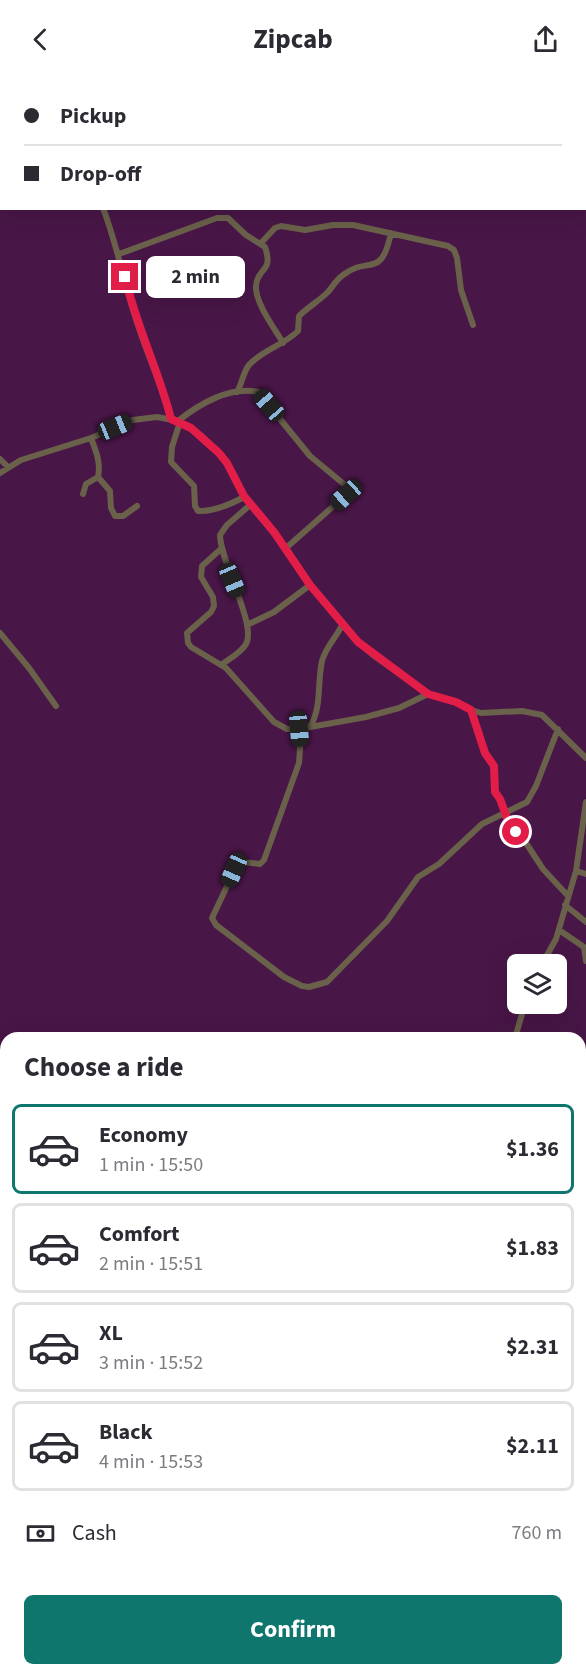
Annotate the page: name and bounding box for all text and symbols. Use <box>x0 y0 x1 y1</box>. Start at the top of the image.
text: Zipcab <box>253 20 333 59</box>
icon: back <box>24 23 57 56</box>
icon: share <box>529 23 562 56</box>
text: Pickup <box>60 100 126 132</box>
text: Drop-off <box>60 158 141 190</box>
callout: 2 min <box>146 256 245 298</box>
route end <box>111 263 138 290</box>
text: 2 min <box>171 263 220 291</box>
car <box>250 386 288 424</box>
car <box>95 412 135 442</box>
car <box>327 476 365 514</box>
car <box>217 560 247 600</box>
car <box>288 710 310 748</box>
route start <box>502 818 529 845</box>
car <box>218 850 250 890</box>
map controls <box>507 954 567 1014</box>
button: layers <box>507 954 567 1014</box>
text: Choose a ride <box>24 1048 184 1087</box>
text: Economy <box>99 1119 188 1151</box>
icon: car <box>27 1122 81 1176</box>
text: $1.36 <box>506 1133 559 1165</box>
text: 1 min · 15:50 <box>99 1151 203 1179</box>
text: Comfort <box>99 1218 180 1250</box>
icon: car <box>27 1221 81 1275</box>
text: $1.83 <box>506 1232 559 1264</box>
text: 2 min · 15:51 <box>99 1250 203 1278</box>
text: XL <box>99 1317 123 1349</box>
icon: car <box>27 1320 81 1374</box>
text: $2.31 <box>506 1331 559 1363</box>
text: 3 min · 15:52 <box>99 1349 203 1377</box>
text: Black <box>99 1416 153 1448</box>
icon: car <box>27 1419 81 1473</box>
text: $2.11 <box>506 1430 559 1462</box>
text: 4 min · 15:53 <box>99 1448 203 1476</box>
icon: cash <box>24 1517 57 1550</box>
text: Cash <box>72 1517 117 1549</box>
text: 760 m <box>512 1519 562 1547</box>
button: Confirm <box>24 1595 562 1664</box>

